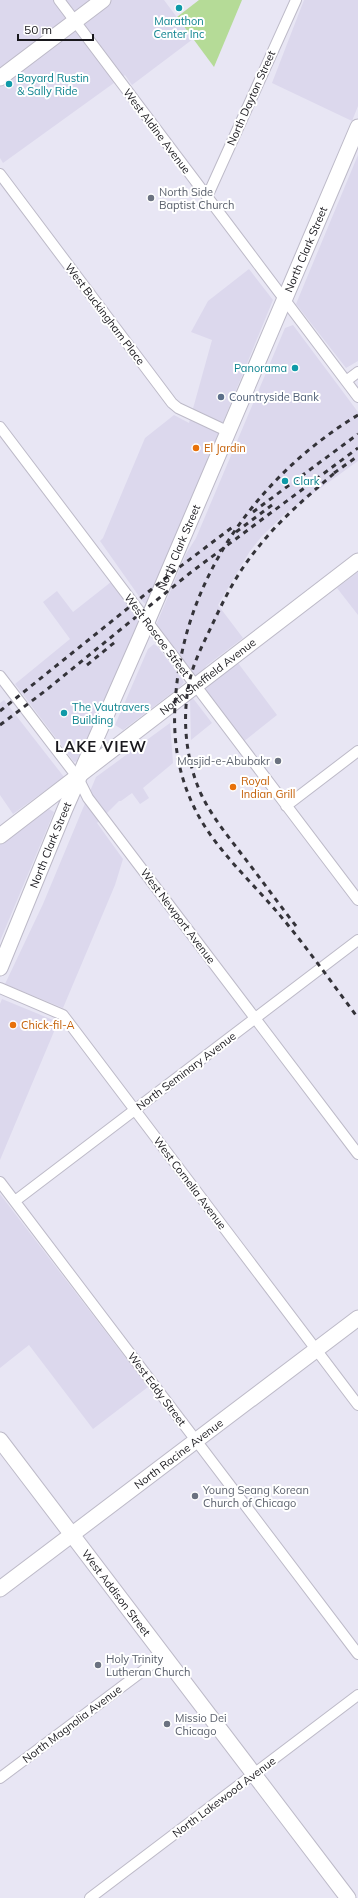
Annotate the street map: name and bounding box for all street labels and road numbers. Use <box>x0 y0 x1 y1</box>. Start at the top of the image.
street label: North Dayton Street <box>224 48 278 148</box>
street label: West Aldine Avenue <box>120 86 194 176</box>
street label: North Clark Street <box>281 204 330 294</box>
street label: West Buckingham Place <box>62 260 148 368</box>
street label: North Clark Street <box>154 502 203 592</box>
street label: West Roscoe Street <box>121 591 193 679</box>
street label: North Sheffield Avenue <box>157 635 259 718</box>
street label: North Clark Street <box>26 800 74 890</box>
street label: West Newport Avenue <box>138 866 218 966</box>
street label: North Seminary Avenue <box>133 1029 239 1113</box>
street label: West Cornelia Avenue <box>151 1134 229 1232</box>
street label: West Eddy Street <box>125 1349 189 1429</box>
street label: North Racine Avenue <box>131 1416 226 1492</box>
street label: West Addison Street <box>79 1547 154 1639</box>
street label: North Magnolia Avenue <box>20 1682 124 1766</box>
street label: North Lakewood Avenue <box>170 1754 278 1840</box>

